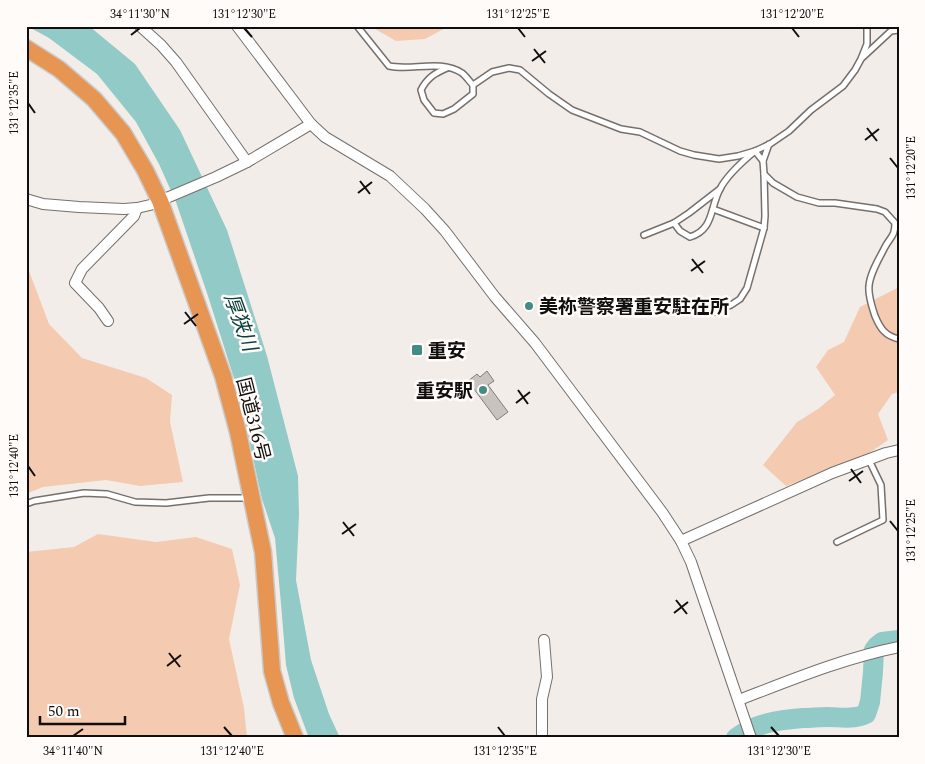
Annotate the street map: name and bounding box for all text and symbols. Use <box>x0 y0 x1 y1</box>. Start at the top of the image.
text: 34°11'30"N <box>110 5 170 24</box>
text: 131°12'30"E <box>212 5 276 24</box>
text: 131°12'25"E <box>486 5 550 24</box>
text: 131°12'20"E <box>760 5 824 24</box>
text: 131°12'35"E <box>5 71 24 135</box>
text: 131°12'20"E <box>902 136 921 200</box>
water label: 厚狭川 <box>216 289 265 358</box>
place label: 美祢警察署重安駐在所 <box>539 293 729 322</box>
marker: 美祢警察署重安駐在所 <box>523 300 535 312</box>
place label: 重安 <box>428 337 466 366</box>
marker: 重安 <box>410 343 424 357</box>
street label: 国道316号 <box>228 374 277 464</box>
place label: 重安駅 <box>416 377 473 406</box>
marker: 重安駅 <box>477 384 489 396</box>
text: 131°12'40"E <box>5 434 24 498</box>
text: 131°12'25"E <box>902 499 921 563</box>
scale bar <box>40 694 125 726</box>
text: 50 m <box>48 700 80 723</box>
text: 34°11'40"N <box>43 742 103 761</box>
text: 131°12'40"E <box>200 742 264 761</box>
text: 131°12'35"E <box>473 742 537 761</box>
text: 131°12'30"E <box>747 742 811 761</box>

